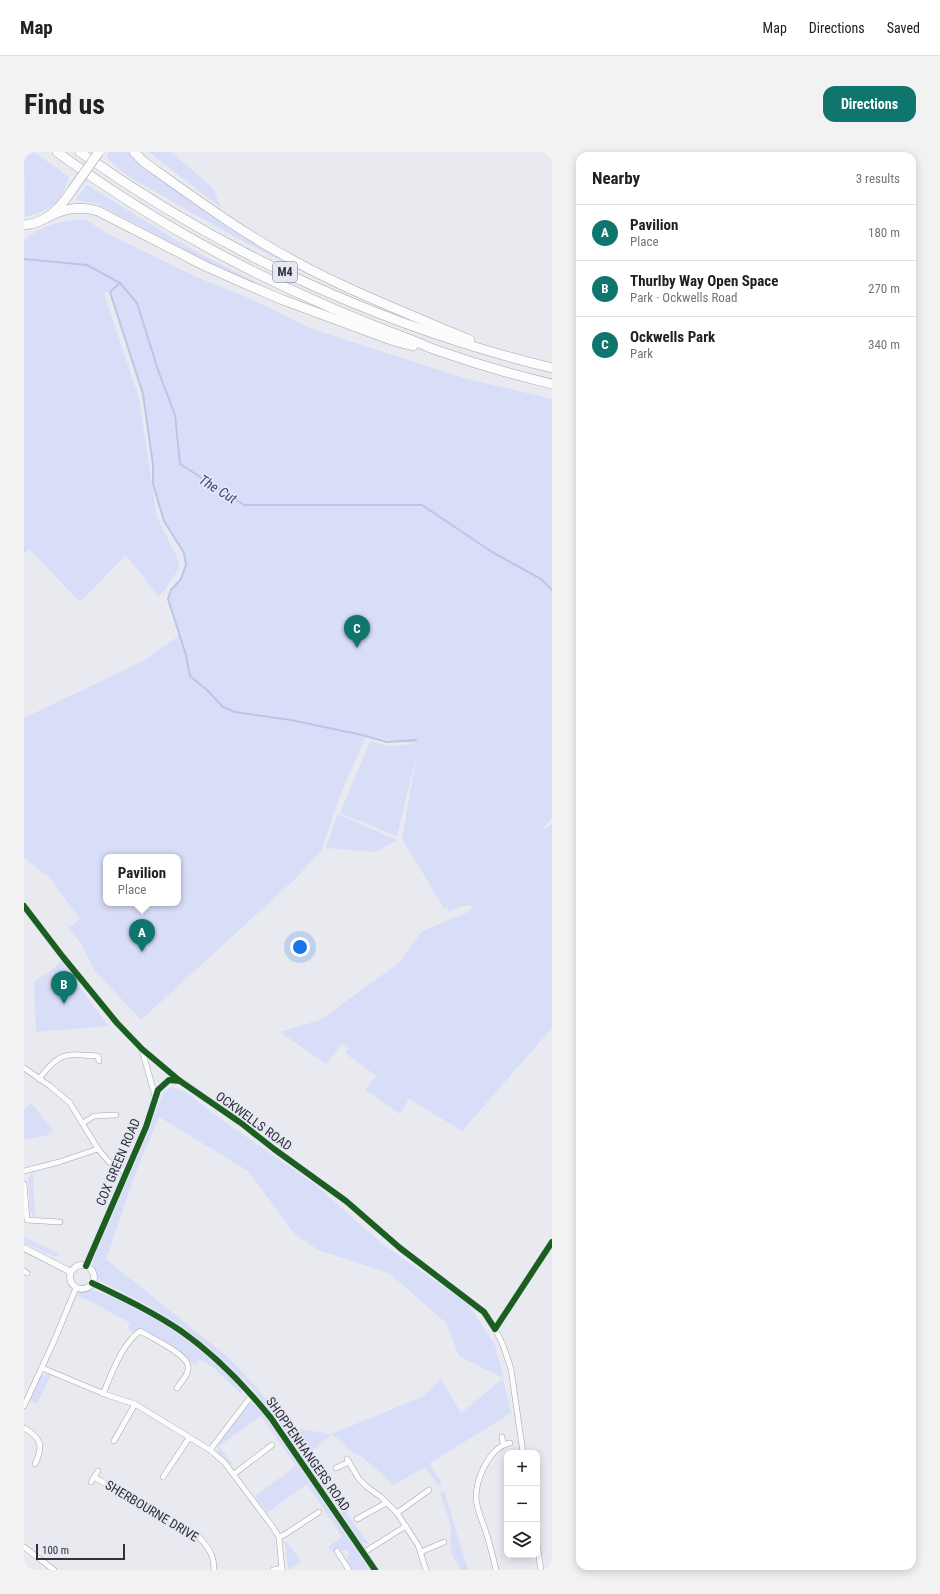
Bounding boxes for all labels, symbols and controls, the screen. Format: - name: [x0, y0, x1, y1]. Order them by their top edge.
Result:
- text: Map: [20, 16, 53, 39]
- text: Map: [763, 20, 787, 36]
- text: Directions: [809, 20, 865, 36]
- text: Saved: [887, 20, 920, 36]
- button: Directions: [823, 86, 916, 122]
- text: Find us: [24, 88, 105, 121]
- text: Nearby: [592, 168, 640, 188]
- text: 3 results: [856, 171, 900, 186]
- text: Pavilion: [630, 216, 678, 234]
- text: A: [601, 225, 609, 240]
- text: 180 m: [868, 225, 900, 240]
- text: Place: [630, 234, 659, 249]
- road number: M4: [273, 262, 297, 282]
- text: Thurlby Way Open Space: [630, 272, 778, 290]
- text: B: [601, 281, 609, 296]
- text: 270 m: [868, 281, 900, 296]
- text: Park · Ockwells Road: [630, 290, 738, 305]
- text: Ockwells Park: [630, 328, 715, 346]
- text: C: [601, 337, 609, 352]
- text: 340 m: [868, 337, 900, 352]
- text: Park: [630, 346, 653, 361]
- water label: The Cut: [196, 471, 241, 507]
- pin: C: [344, 615, 370, 648]
- popup: [103, 854, 181, 906]
- text: Pavilion: [118, 864, 166, 882]
- text: Place: [118, 882, 146, 897]
- pin: A: [129, 919, 155, 952]
- your location: [290, 937, 310, 957]
- pin: B: [51, 971, 77, 1004]
- street label: OCKWELLS ROAD: [213, 1088, 295, 1154]
- street label: COX GREEN ROAD: [93, 1116, 143, 1208]
- street label: SHOPPENHANGERS ROAD: [263, 1394, 353, 1514]
- map controls: [504, 1450, 540, 1558]
- button: +: [504, 1450, 540, 1486]
- street label: SHERBOURNE DRIVE: [103, 1477, 201, 1545]
- button: −: [504, 1486, 540, 1522]
- button: layers: [504, 1522, 540, 1558]
- scale bar: [36, 1542, 125, 1561]
- text: 100 m: [42, 1544, 69, 1557]

